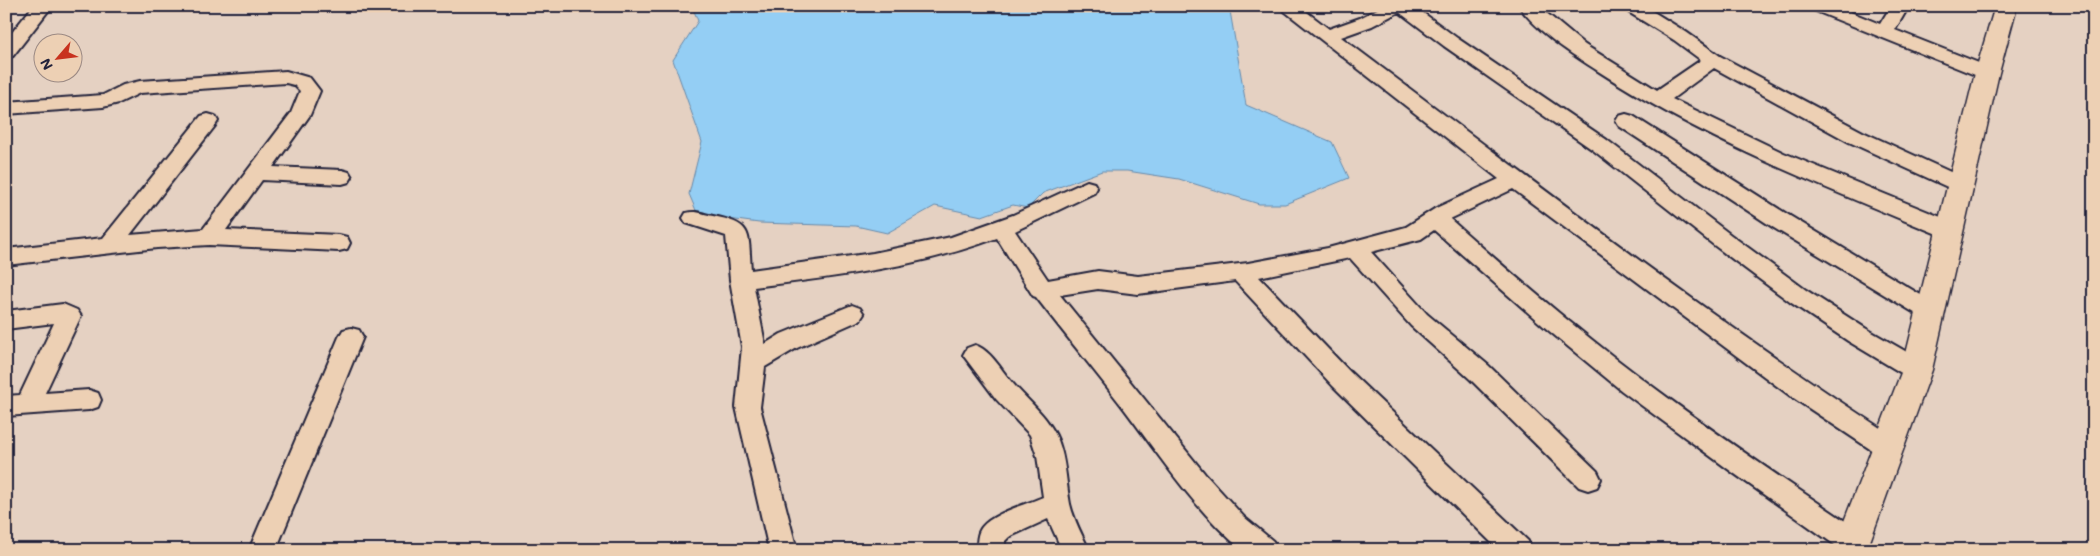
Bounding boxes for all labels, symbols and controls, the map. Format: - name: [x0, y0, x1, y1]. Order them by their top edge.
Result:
- north arrow: [32, 32, 82, 82]
- text: N: [35, 55, 57, 73]

